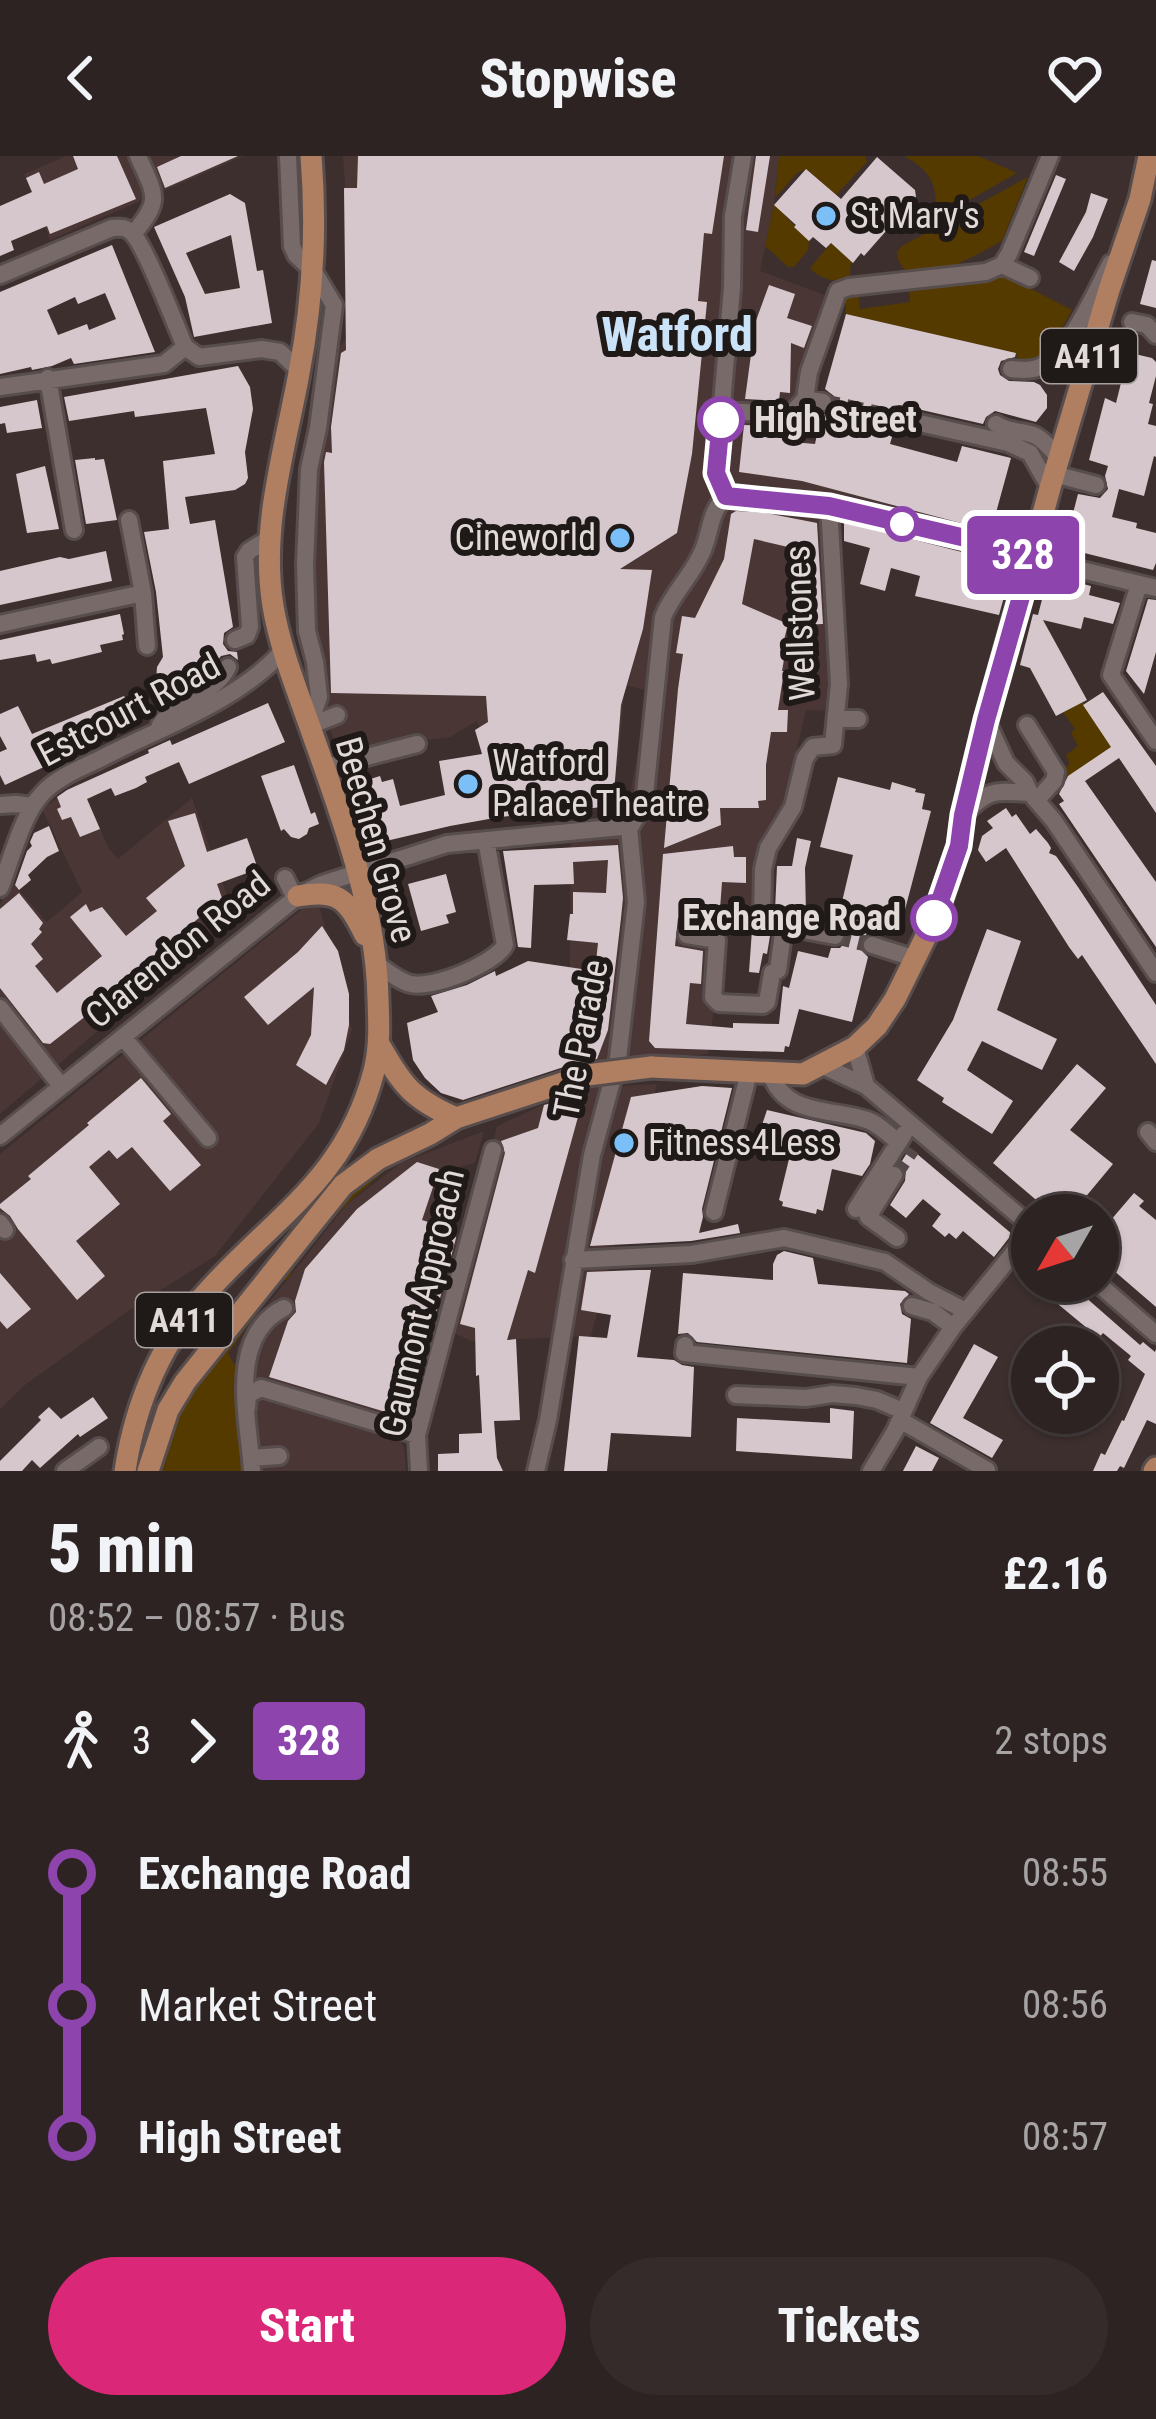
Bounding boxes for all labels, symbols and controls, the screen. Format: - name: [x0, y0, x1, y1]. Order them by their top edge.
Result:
- icon: back: [48, 45, 114, 111]
- icon: heart: [1042, 45, 1108, 111]
- text: Stopwise: [479, 47, 677, 110]
- place label: St Mary's: [850, 195, 980, 237]
- marker: St Mary's: [813, 203, 839, 229]
- district label: Watford: [601, 306, 753, 363]
- road number: A411: [1041, 329, 1137, 383]
- marker: High Street: [699, 398, 743, 442]
- place label: High Street: [754, 399, 917, 441]
- unlabelled marker: [886, 508, 918, 540]
- line badge: 328: [954, 516, 1092, 594]
- place label: Cineworld: [454, 517, 596, 559]
- marker: Cineworld: [607, 525, 633, 551]
- text: 328: [991, 530, 1055, 579]
- street label: Wellstones: [776, 544, 824, 702]
- street label: Estcourt Road: [31, 644, 227, 776]
- street label: Beechen Grove: [327, 732, 425, 948]
- place label: Watford Palace Theatre: [492, 742, 704, 825]
- marker: Watford Palace Theatre: [455, 771, 481, 797]
- street label: Clarendon Road: [77, 863, 279, 1037]
- marker: Exchange Road: [912, 896, 956, 940]
- place label: Exchange Road: [682, 897, 901, 939]
- street label: The Parade: [545, 956, 617, 1122]
- place label: Fitness4Less: [648, 1122, 836, 1164]
- marker: Fitness4Less: [611, 1130, 637, 1156]
- street label: Gaumont Approach: [371, 1165, 473, 1441]
- north arrow: [1011, 1194, 1119, 1302]
- map controls: [1011, 1194, 1119, 1434]
- road number: A411: [136, 1293, 232, 1347]
- button: locate: [1011, 1326, 1119, 1434]
- text: 5 min: [48, 1511, 195, 1588]
- text: £2.16: [1003, 1547, 1108, 1600]
- text: 08:52 – 08:57 · Bus: [48, 1595, 346, 1641]
- icon: walk: [48, 1708, 114, 1774]
- icon: forward: [169, 1708, 235, 1774]
- text: 328: [277, 1716, 341, 1765]
- text: 3: [132, 1718, 151, 1764]
- text: 2 stops: [994, 1718, 1108, 1764]
- text: Exchange Road: [138, 1847, 412, 1900]
- text: 08:55: [1022, 1850, 1108, 1896]
- text: Market Street: [138, 1979, 377, 2032]
- text: 08:56: [1022, 1982, 1108, 2028]
- text: High Street: [138, 2111, 342, 2164]
- text: 08:57: [1022, 2114, 1108, 2160]
- button: Start: [48, 2257, 566, 2395]
- button: Tickets: [590, 2257, 1108, 2395]

